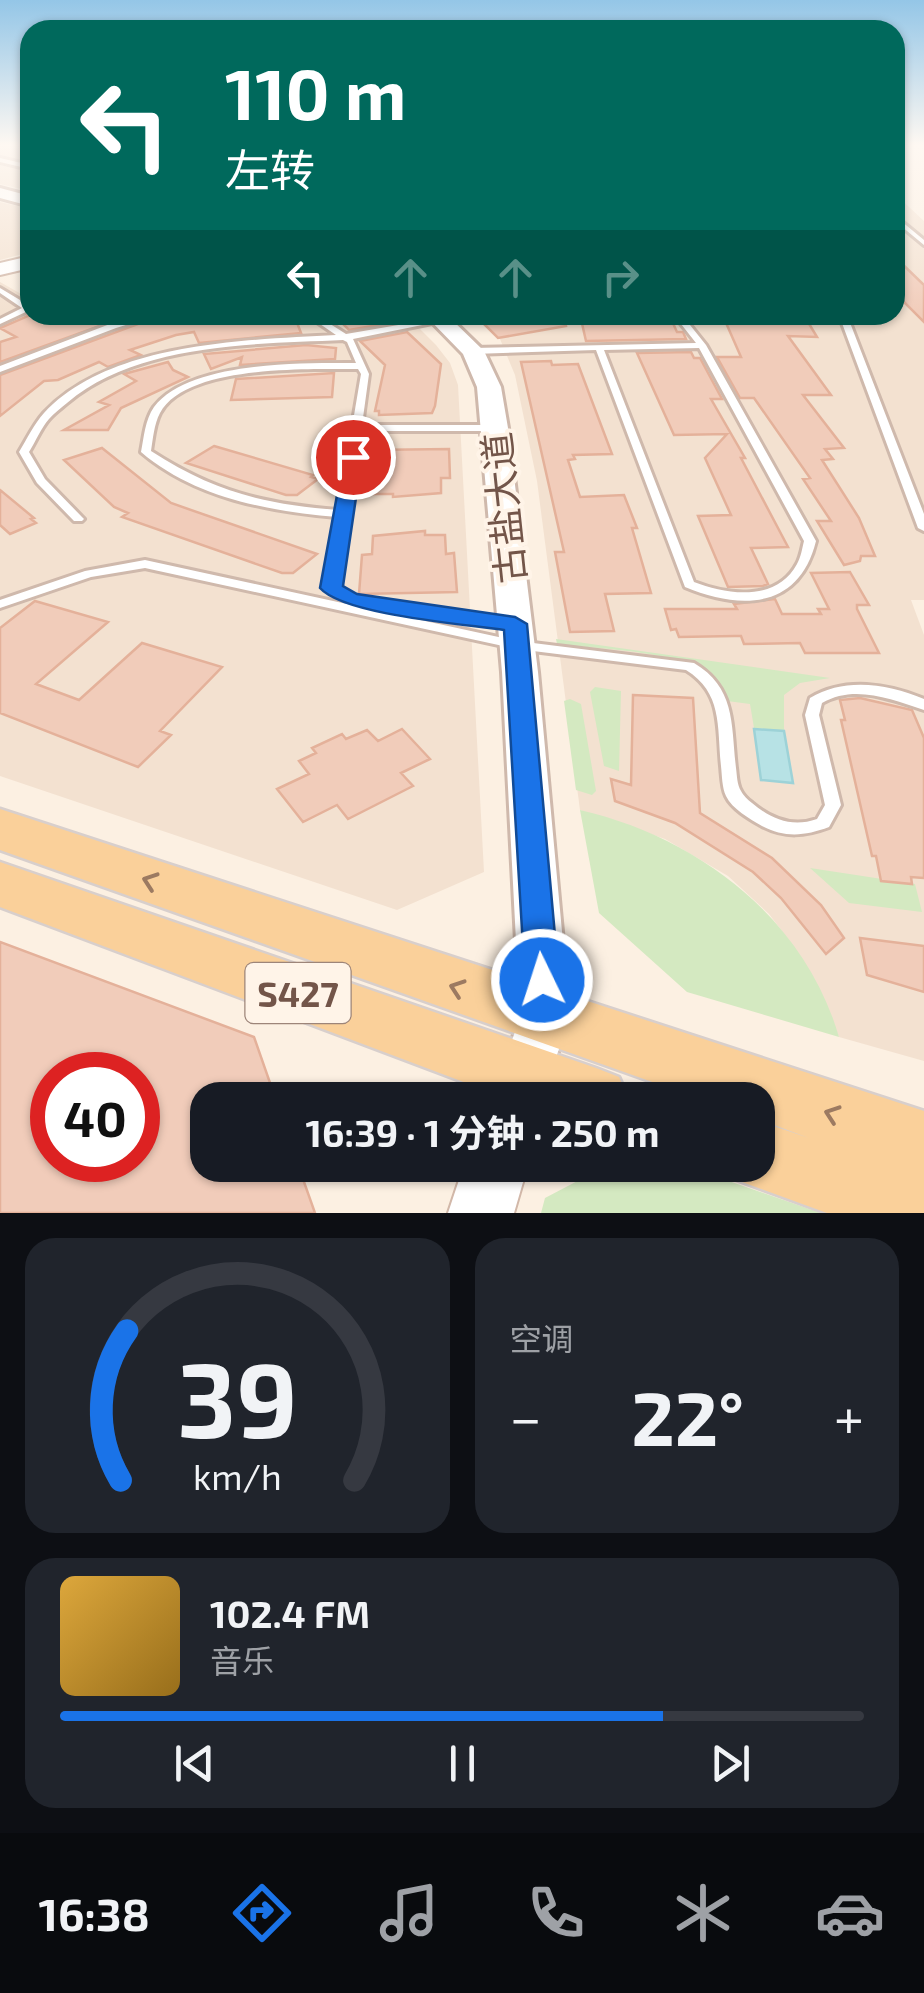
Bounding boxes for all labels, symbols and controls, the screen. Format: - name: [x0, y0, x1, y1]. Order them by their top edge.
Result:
- text: 110 m: [225, 50, 406, 134]
- icon: left: [60, 60, 190, 190]
- text: 左转: [225, 142, 315, 196]
- icon: left: [278, 250, 333, 305]
- icon: ahead: [383, 250, 438, 305]
- icon: ahead: [488, 250, 543, 305]
- icon: right: [593, 250, 648, 305]
- pin: [311, 415, 396, 500]
- icon: arrive: [326, 430, 381, 485]
- street label: 古盐大道: [472, 430, 534, 586]
- one-way arrow: [143, 873, 160, 893]
- position arrow: [490, 928, 594, 1032]
- road number: S427: [246, 963, 350, 1023]
- one-way arrow: [450, 979, 467, 1000]
- speed limit sign: 40: [30, 1052, 160, 1182]
- one-way arrow: [824, 1106, 841, 1126]
- text: 16:39 · 1 分钟 · 250 m: [306, 1109, 659, 1155]
- text: 空调: [510, 1319, 574, 1357]
- text: 39: [177, 1334, 297, 1459]
- text: 22°: [631, 1371, 744, 1461]
- text: −: [510, 1383, 542, 1449]
- text: +: [834, 1383, 864, 1449]
- text: km/h: [193, 1454, 282, 1497]
- text: 102.4 FM: [210, 1590, 370, 1636]
- text: 音乐: [210, 1641, 274, 1679]
- icon: previous: [167, 1736, 222, 1791]
- icon: pause: [435, 1736, 490, 1791]
- icon: next: [703, 1736, 758, 1791]
- icon: directions: [227, 1878, 297, 1948]
- icon: music: [374, 1878, 444, 1948]
- icon: phone: [521, 1878, 591, 1948]
- icon: climate: [668, 1878, 738, 1948]
- icon: car: [815, 1878, 885, 1948]
- text: 16:38: [39, 1886, 150, 1940]

